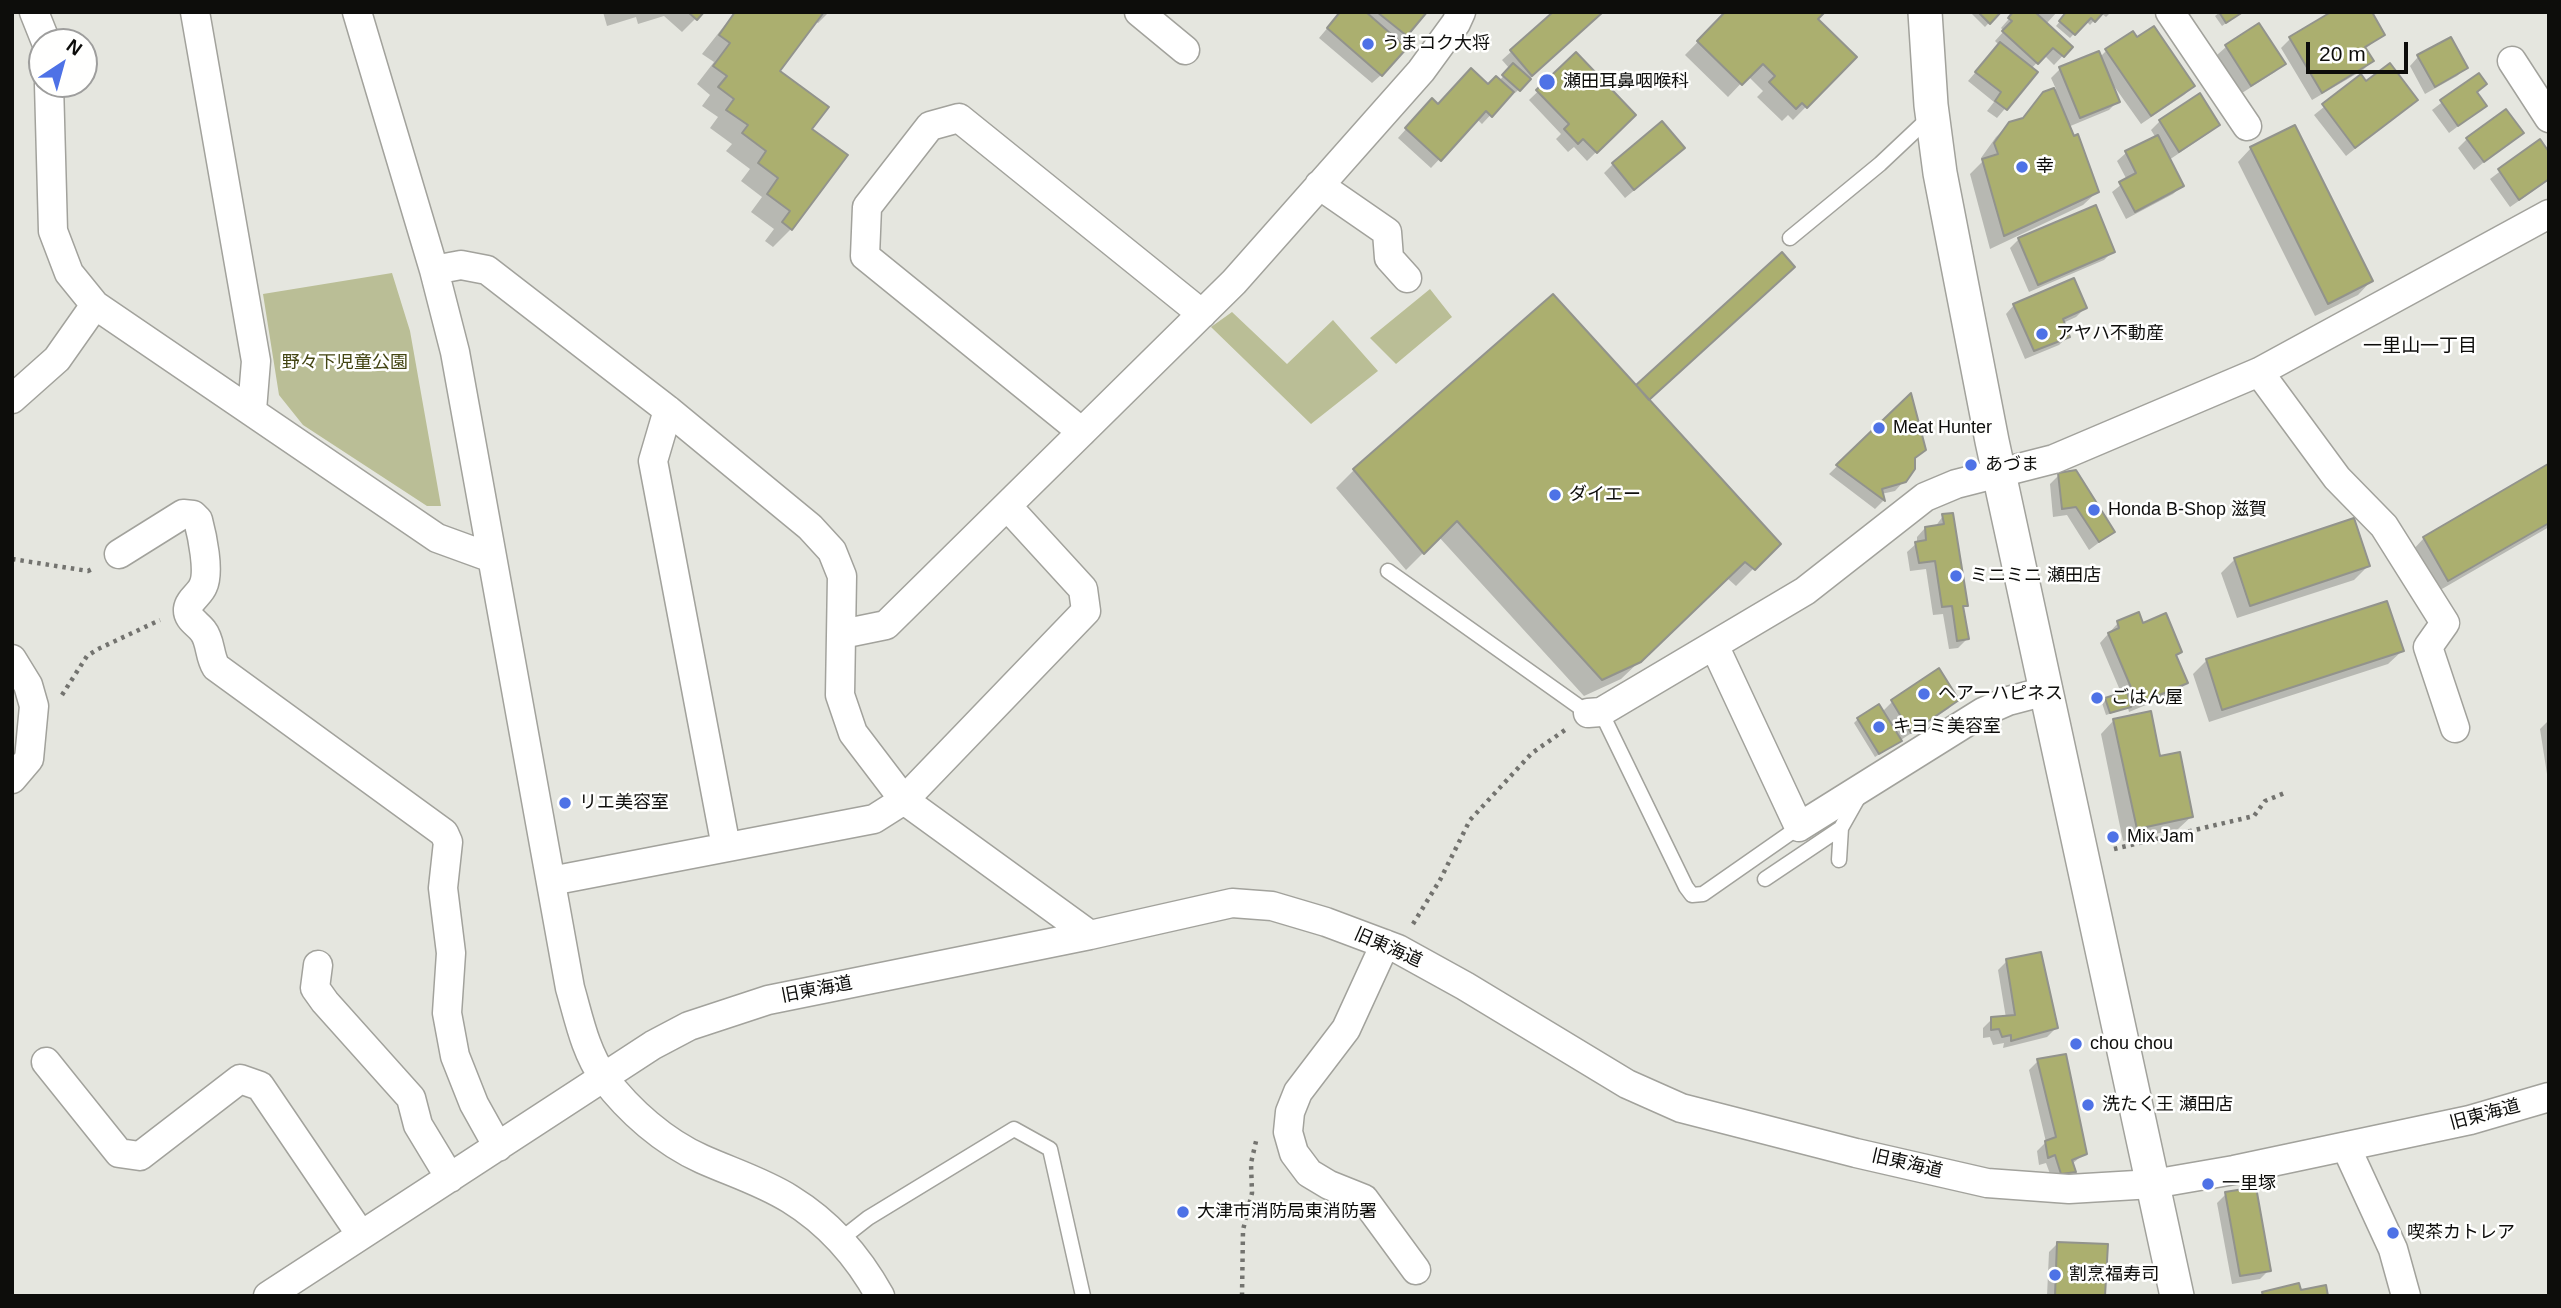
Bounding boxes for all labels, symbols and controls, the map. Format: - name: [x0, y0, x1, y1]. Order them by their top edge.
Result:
- north arrow: [28, 28, 98, 98]
- scale bar: [2309, 28, 2410, 72]
- place label: うまコク大将: [1382, 33, 1490, 55]
- text: N: [63, 35, 86, 60]
- marker: うまコク大将: [1360, 36, 1376, 52]
- text: 20 m: [2319, 42, 2366, 65]
- place label: 瀬田耳鼻咽喉科: [1563, 71, 1689, 93]
- marker: 瀬田耳鼻咽喉科: [1537, 72, 1557, 92]
- place label: 幸: [2036, 156, 2054, 178]
- marker: 幸: [2014, 159, 2030, 175]
- place label: アヤハ不動産: [2056, 323, 2164, 345]
- marker: アヤハ不動産: [2034, 326, 2050, 342]
- district label: 一里山一丁目: [2363, 336, 2477, 358]
- park label: 野々下児童公園: [282, 352, 408, 374]
- place label: Meat Hunter: [1893, 417, 1992, 439]
- marker: Meat Hunter: [1871, 420, 1887, 436]
- place label: あづま: [1985, 454, 2039, 476]
- marker: あづま: [1963, 457, 1979, 473]
- place label: ダイエー: [1569, 484, 1641, 506]
- marker: ダイエー: [1547, 487, 1563, 503]
- place label: Honda B-Shop 滋賀: [2108, 499, 2267, 521]
- marker: Honda B-Shop 滋賀: [2086, 502, 2102, 518]
- place label: ミニミニ 瀬田店: [1970, 565, 2101, 587]
- marker: ミニミニ 瀬田店: [1948, 568, 1964, 584]
- place label: ヘアーハピネス: [1938, 683, 2063, 705]
- marker: ヘアーハピネス: [1916, 686, 1932, 702]
- place label: ごはん屋: [2111, 687, 2183, 709]
- marker: ごはん屋: [2089, 690, 2105, 706]
- place label: キヨミ美容室: [1893, 716, 2001, 738]
- marker: キヨミ美容室: [1871, 719, 1887, 735]
- place label: リエ美容室: [579, 792, 669, 814]
- marker: リエ美容室: [557, 795, 573, 811]
- place label: Mix Jam: [2127, 826, 2194, 848]
- marker: Mix Jam: [2105, 829, 2121, 845]
- street label: 旧東海道: [1351, 923, 1425, 973]
- street label: 旧東海道: [780, 973, 854, 1007]
- place label: chou chou: [2090, 1033, 2173, 1055]
- marker: chou chou: [2068, 1036, 2084, 1052]
- place label: 洗たく王 瀬田店: [2102, 1094, 2233, 1116]
- street label: 旧東海道: [2447, 1095, 2523, 1135]
- marker: 洗たく王 瀬田店: [2080, 1097, 2096, 1113]
- street label: 旧東海道: [1869, 1145, 1945, 1183]
- place label: 一里塚: [2222, 1173, 2276, 1195]
- marker: 一里塚: [2200, 1176, 2216, 1192]
- place label: 大津市消防局東消防署: [1197, 1201, 1377, 1223]
- marker: 大津市消防局東消防署: [1175, 1204, 1191, 1220]
- place label: 喫茶カトレア: [2407, 1222, 2515, 1244]
- marker: 喫茶カトレア: [2385, 1225, 2401, 1241]
- place label: 割烹福寿司: [2069, 1264, 2159, 1286]
- marker: 割烹福寿司: [2047, 1267, 2063, 1283]

